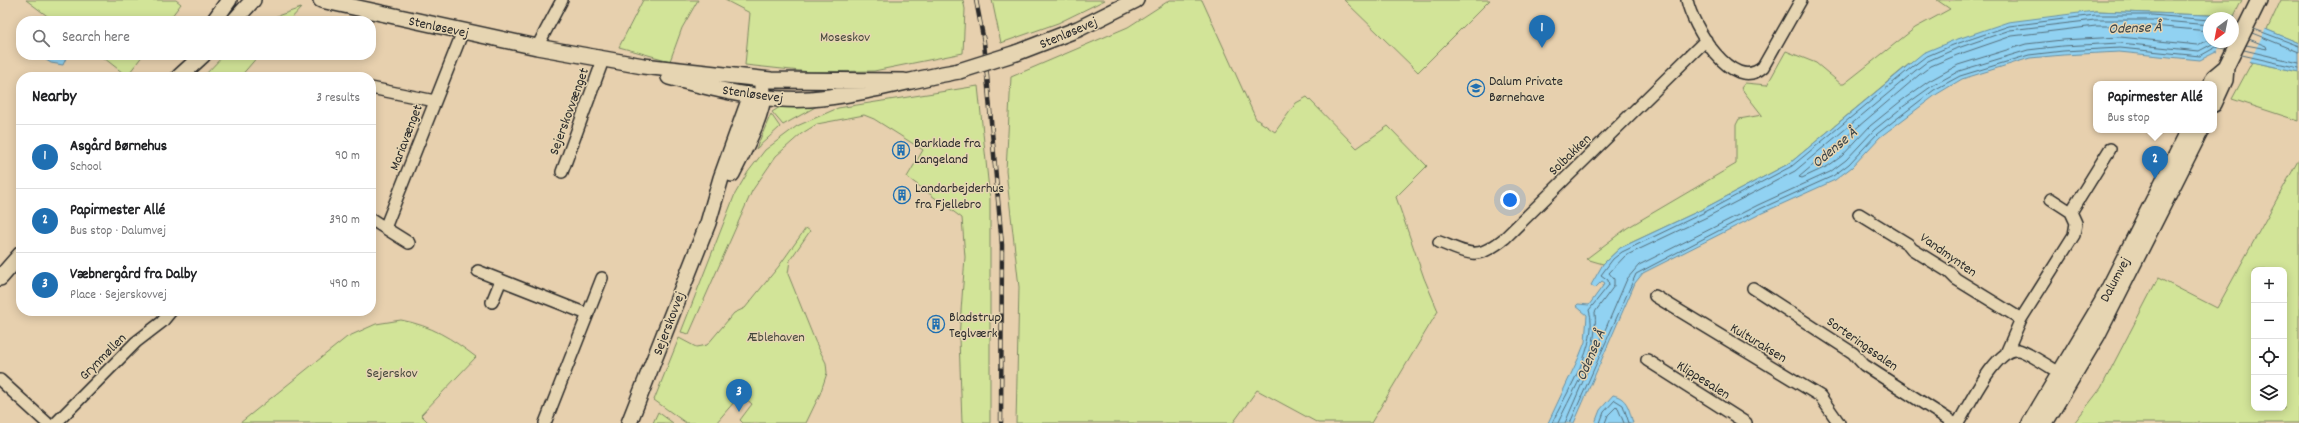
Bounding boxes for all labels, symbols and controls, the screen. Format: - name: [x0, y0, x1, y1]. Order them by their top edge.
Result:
- street label: Stenløsevej: [407, 12, 471, 44]
- north arrow: [2203, 12, 2239, 48]
- street label: Stenløsevej: [1037, 13, 1101, 55]
- pin: 1: [1529, 15, 1555, 48]
- search box: [16, 16, 376, 60]
- water label: Odense Å: [2108, 17, 2163, 41]
- icon: search: [30, 27, 52, 49]
- text: Search here: [62, 27, 130, 49]
- park label: Moseskov: [820, 28, 870, 48]
- street label: Sejerskovvænget: [545, 65, 595, 158]
- place label: Dalum Private Børnehave: [1489, 72, 1563, 108]
- school or university icon: Dalum Private Børnehave: [1466, 78, 1486, 98]
- street label: Stenløsevej: [721, 81, 784, 109]
- popup: [2093, 81, 2217, 133]
- text: Nearby: [32, 86, 76, 110]
- text: Papirmester Allé: [2107, 87, 2203, 109]
- text: 3 results: [316, 89, 360, 108]
- street label: Mariavænget: [385, 102, 429, 174]
- text: Bus stop: [2107, 109, 2150, 128]
- water label: Odense Å: [1808, 122, 1864, 174]
- street label: Solbakken: [1545, 130, 1596, 181]
- place label: Barklade fra Langeland: [914, 134, 981, 170]
- text: Asgård Børnehus: [70, 136, 167, 158]
- building icon: Barklade fra Langeland: [891, 140, 911, 160]
- pin: 2: [2142, 146, 2168, 179]
- text: 1: [44, 147, 46, 166]
- text: 90 m: [335, 147, 360, 166]
- text: School: [70, 158, 102, 177]
- place label: Landarbejderhus fra Fjellebro: [915, 179, 1004, 215]
- building icon: Landarbejderhus fra Fjellebro: [892, 185, 912, 205]
- your location: [1500, 190, 1520, 210]
- text: Papirmester Allé: [70, 200, 165, 222]
- text: 2: [42, 211, 48, 230]
- text: 390 m: [329, 211, 360, 230]
- text: Bus stop · Dalumvej: [70, 222, 166, 241]
- street label: Vandmynten: [1915, 229, 1981, 283]
- street label: Dalumvej: [2096, 254, 2136, 306]
- text: Væbnergård fra Dalby: [70, 264, 196, 286]
- map controls: [2251, 267, 2287, 411]
- button: +: [2251, 267, 2287, 303]
- text: 3: [42, 275, 48, 294]
- text: 490 m: [330, 275, 360, 294]
- text: Place · Sejerskovvej: [70, 286, 167, 305]
- street label: Sejerskovvej: [649, 289, 691, 358]
- button: −: [2251, 303, 2287, 339]
- place label: Bladstrup Teglværk: [949, 308, 1001, 344]
- street label: Sorteringssalen: [1822, 312, 1902, 377]
- building icon: Bladstrup Teglværk: [926, 314, 946, 334]
- street label: Kulturaksen: [1726, 319, 1790, 369]
- water label: Odense Å: [1571, 326, 1613, 385]
- park label: Æblehaven: [747, 328, 805, 348]
- street label: Grynmøllen: [75, 329, 132, 386]
- button: locate: [2251, 339, 2287, 375]
- street label: Klippesalen: [1672, 356, 1734, 405]
- park label: Sejerskov: [366, 364, 418, 384]
- button: layers: [2251, 375, 2287, 411]
- pin: 3: [726, 379, 752, 412]

